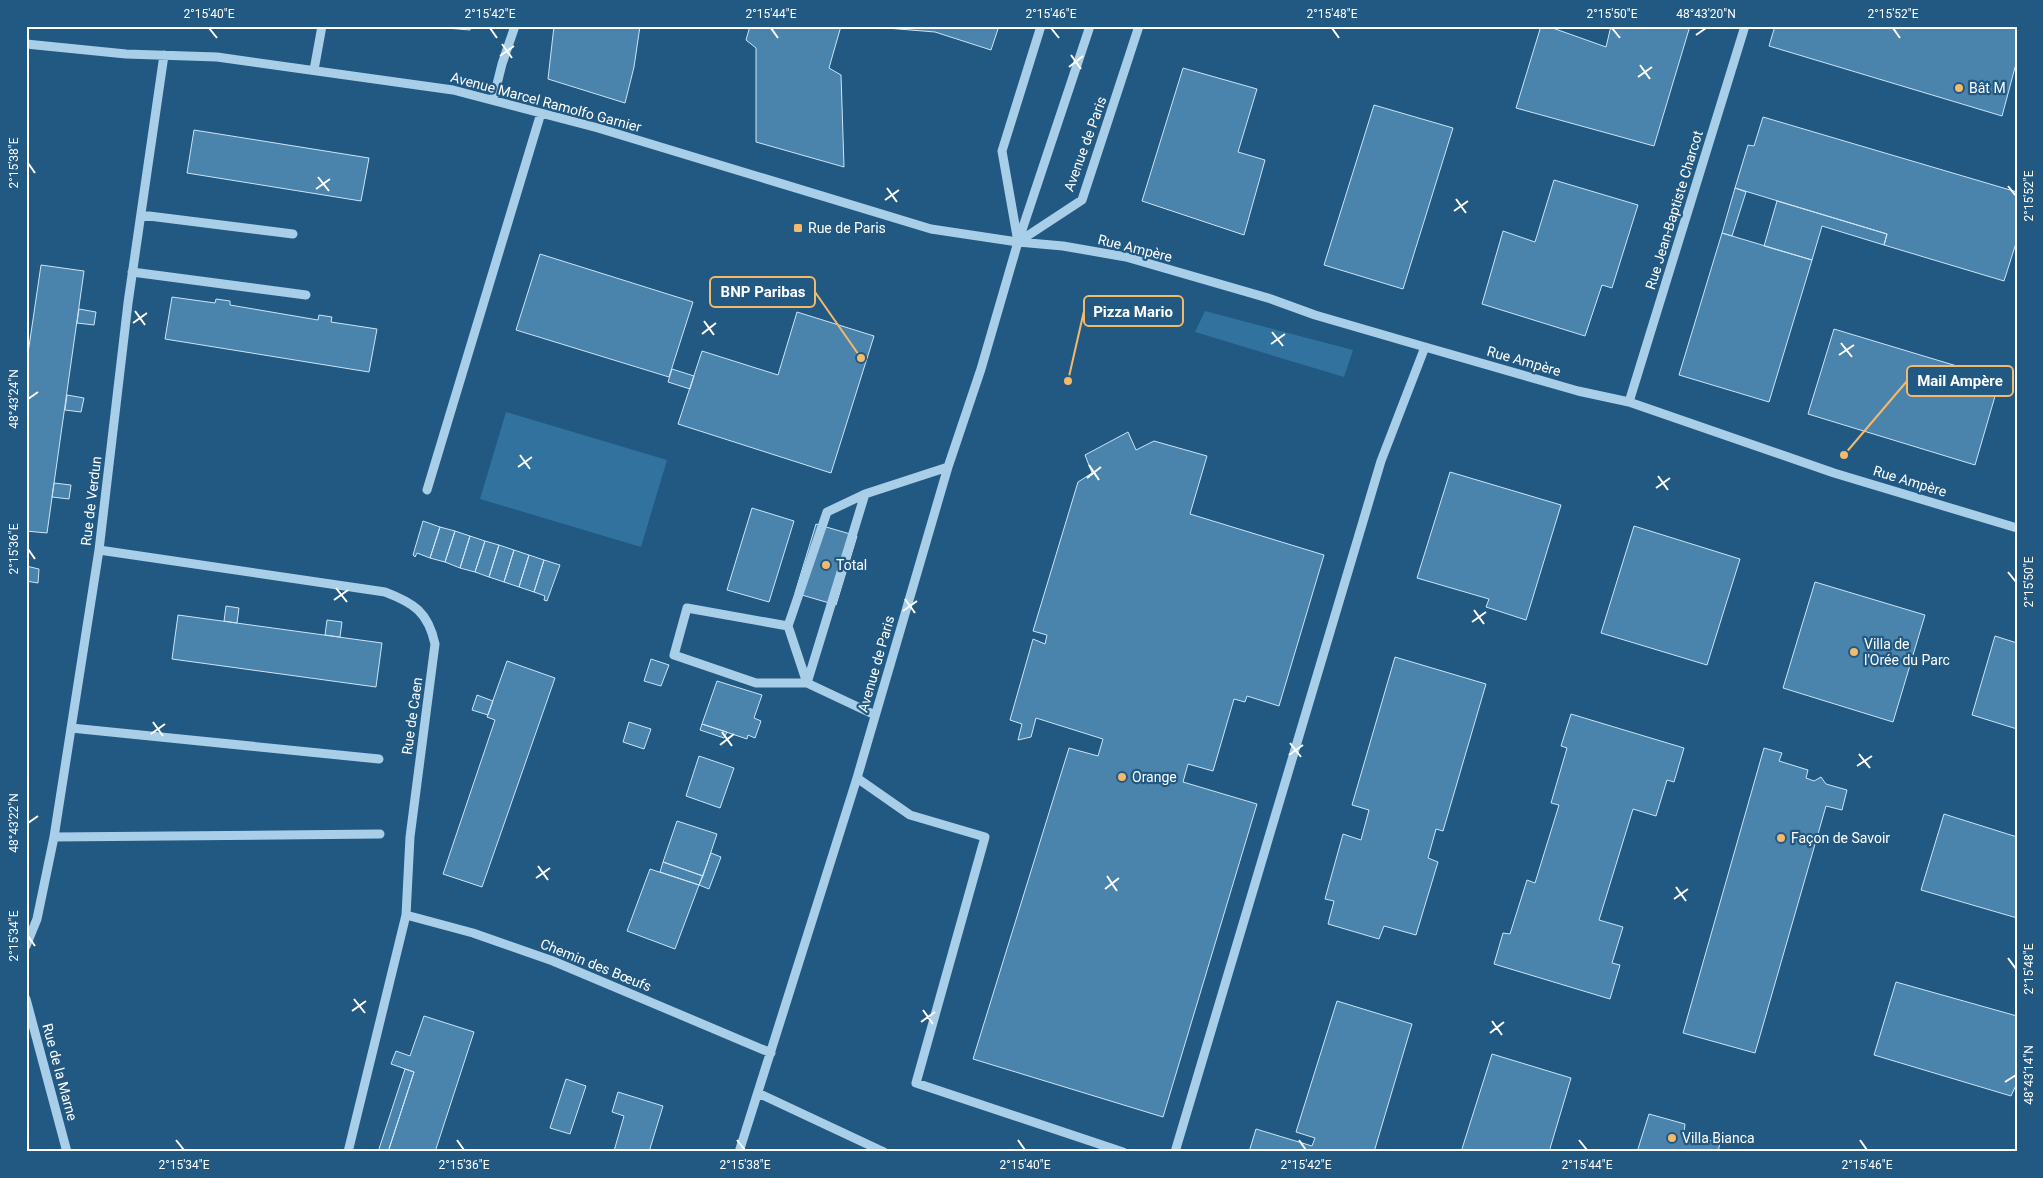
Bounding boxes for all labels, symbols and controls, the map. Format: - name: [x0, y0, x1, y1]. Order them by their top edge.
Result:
- text: 2°15'40"E: [184, 7, 235, 21]
- text: 2°15'42"E: [465, 7, 516, 21]
- text: 2°15'44"E: [746, 7, 797, 21]
- text: 2°15'46"E: [1026, 7, 1077, 21]
- text: 2°15'48"E: [1307, 7, 1358, 21]
- text: 2°15'50"E: [1587, 7, 1638, 21]
- text: 48°43'20"N: [1676, 7, 1736, 21]
- text: 2°15'52"E: [1868, 7, 1919, 21]
- street label: Avenue Marcel Ramolfo Garnier: [449, 69, 643, 135]
- place label: Bât M: [1969, 80, 2006, 96]
- marker: Bât M: [1953, 82, 1965, 94]
- street label: Avenue de Paris: [1060, 94, 1110, 194]
- street label: Rue Jean-Baptiste Charcot: [1642, 128, 1706, 291]
- text: 2°15'38"E: [7, 137, 21, 188]
- text: 2°15'52"E: [2022, 170, 2036, 221]
- place label: Rue de Paris: [808, 220, 886, 236]
- marker: Rue de Paris: [792, 222, 804, 234]
- street label: Rue Ampère: [1096, 231, 1174, 265]
- callout: BNP Paribas: [710, 277, 815, 307]
- text: BNP Paribas: [721, 283, 806, 301]
- callout: Pizza Mario: [1084, 296, 1183, 326]
- text: Pizza Mario: [1093, 303, 1173, 321]
- street label: Rue Ampère: [1485, 343, 1563, 379]
- callout: Mail Ampère: [1907, 366, 2013, 396]
- text: 48°43'24"N: [7, 369, 21, 429]
- text: Mail Ampère: [1917, 372, 2003, 390]
- street label: Rue de Verdun: [78, 455, 104, 547]
- street label: Rue Ampère: [1871, 462, 1949, 500]
- text: 2°15'36"E: [7, 523, 21, 574]
- text: 2°15'50"E: [2022, 556, 2036, 607]
- place label: Total: [836, 557, 867, 573]
- marker: Total: [820, 559, 832, 571]
- street label: Avenue de Paris: [855, 614, 897, 714]
- place label: Villa de l'Orée du Parc: [1864, 636, 1950, 668]
- marker: Villa de l'Orée du Parc: [1848, 646, 1860, 658]
- street label: Rue de Caen: [399, 676, 425, 756]
- place label: Orange: [1132, 769, 1177, 785]
- marker: Orange: [1116, 771, 1128, 783]
- text: 48°43'22"N: [7, 793, 21, 853]
- place label: Façon de Savoir: [1791, 830, 1890, 846]
- marker: Façon de Savoir: [1775, 832, 1787, 844]
- text: 2°15'34"E: [7, 910, 21, 961]
- street label: Chemin des Bœufs: [538, 935, 654, 995]
- text: 2°15'48"E: [2022, 943, 2036, 994]
- street label: Rue de la Marne: [39, 1022, 81, 1122]
- text: 48°43'14"N: [2022, 1045, 2036, 1105]
- place label: Villa Bianca: [1682, 1130, 1755, 1146]
- marker: Villa Bianca: [1666, 1132, 1678, 1144]
- text: 2°15'34"E: [159, 1158, 210, 1172]
- text: 2°15'36"E: [439, 1158, 490, 1172]
- text: 2°15'38"E: [720, 1158, 771, 1172]
- text: 2°15'40"E: [1000, 1158, 1051, 1172]
- text: 2°15'42"E: [1281, 1158, 1332, 1172]
- text: 2°15'44"E: [1562, 1158, 1613, 1172]
- text: 2°15'46"E: [1842, 1158, 1893, 1172]

